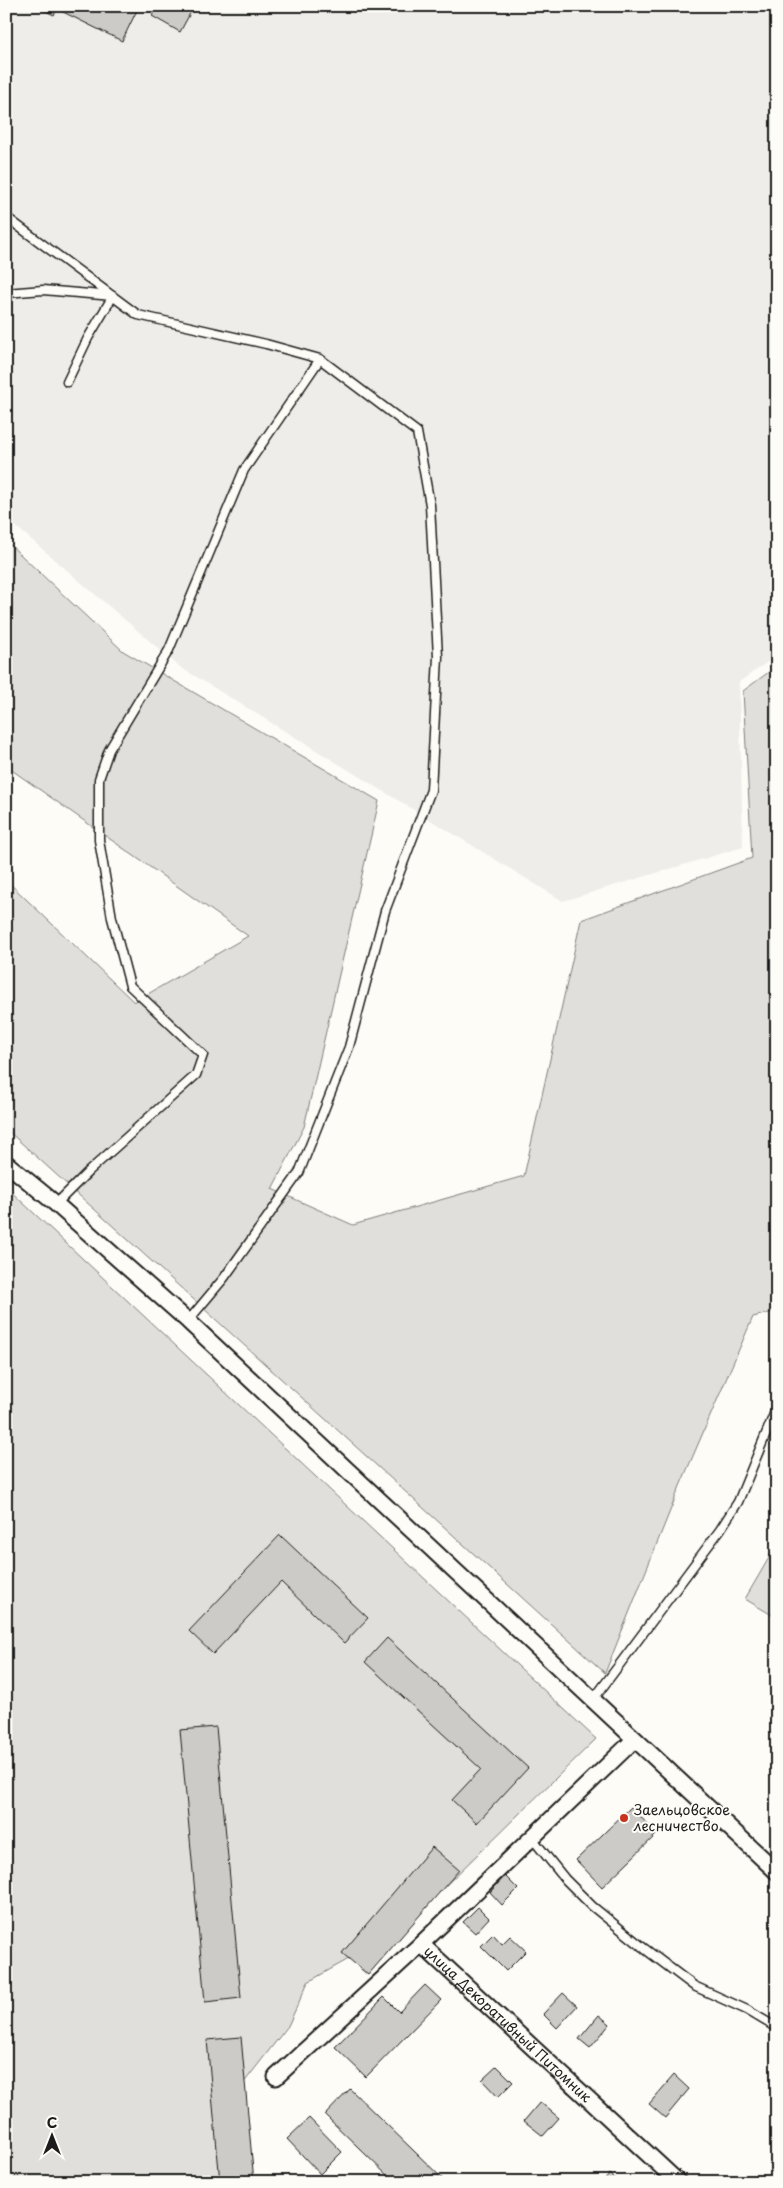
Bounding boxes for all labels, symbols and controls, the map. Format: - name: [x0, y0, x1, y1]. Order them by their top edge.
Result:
- place label: Заельцовское лесничество: [633, 1799, 730, 1836]
- marker: Заельцовское лесничество: [618, 1812, 630, 1824]
- street label: улица Декоративный Питомник: [419, 1941, 597, 2107]
- north arrow: [28, 2110, 78, 2160]
- text: С: [47, 2112, 57, 2133]

